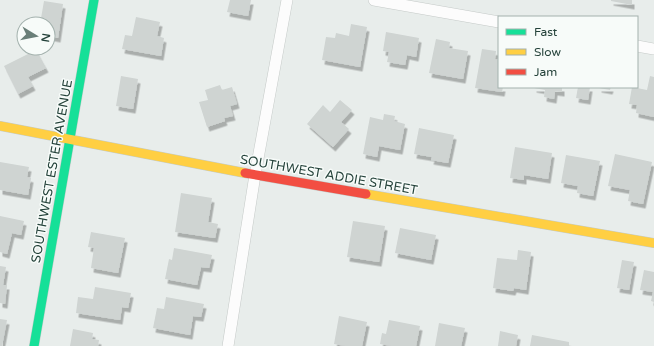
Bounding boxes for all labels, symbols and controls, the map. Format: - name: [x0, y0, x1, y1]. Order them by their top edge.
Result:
- north arrow: [16, 16, 56, 56]
- legend: [498, 16, 638, 88]
- text: Fast: [534, 25, 558, 39]
- text: N: [38, 32, 53, 43]
- text: Slow: [534, 45, 561, 59]
- text: Jam: [534, 65, 557, 79]
- street label: SOUTHWEST ESTER AVENUE: [28, 78, 76, 264]
- street label: SOUTHWEST ADDIE STREET: [239, 151, 419, 199]

